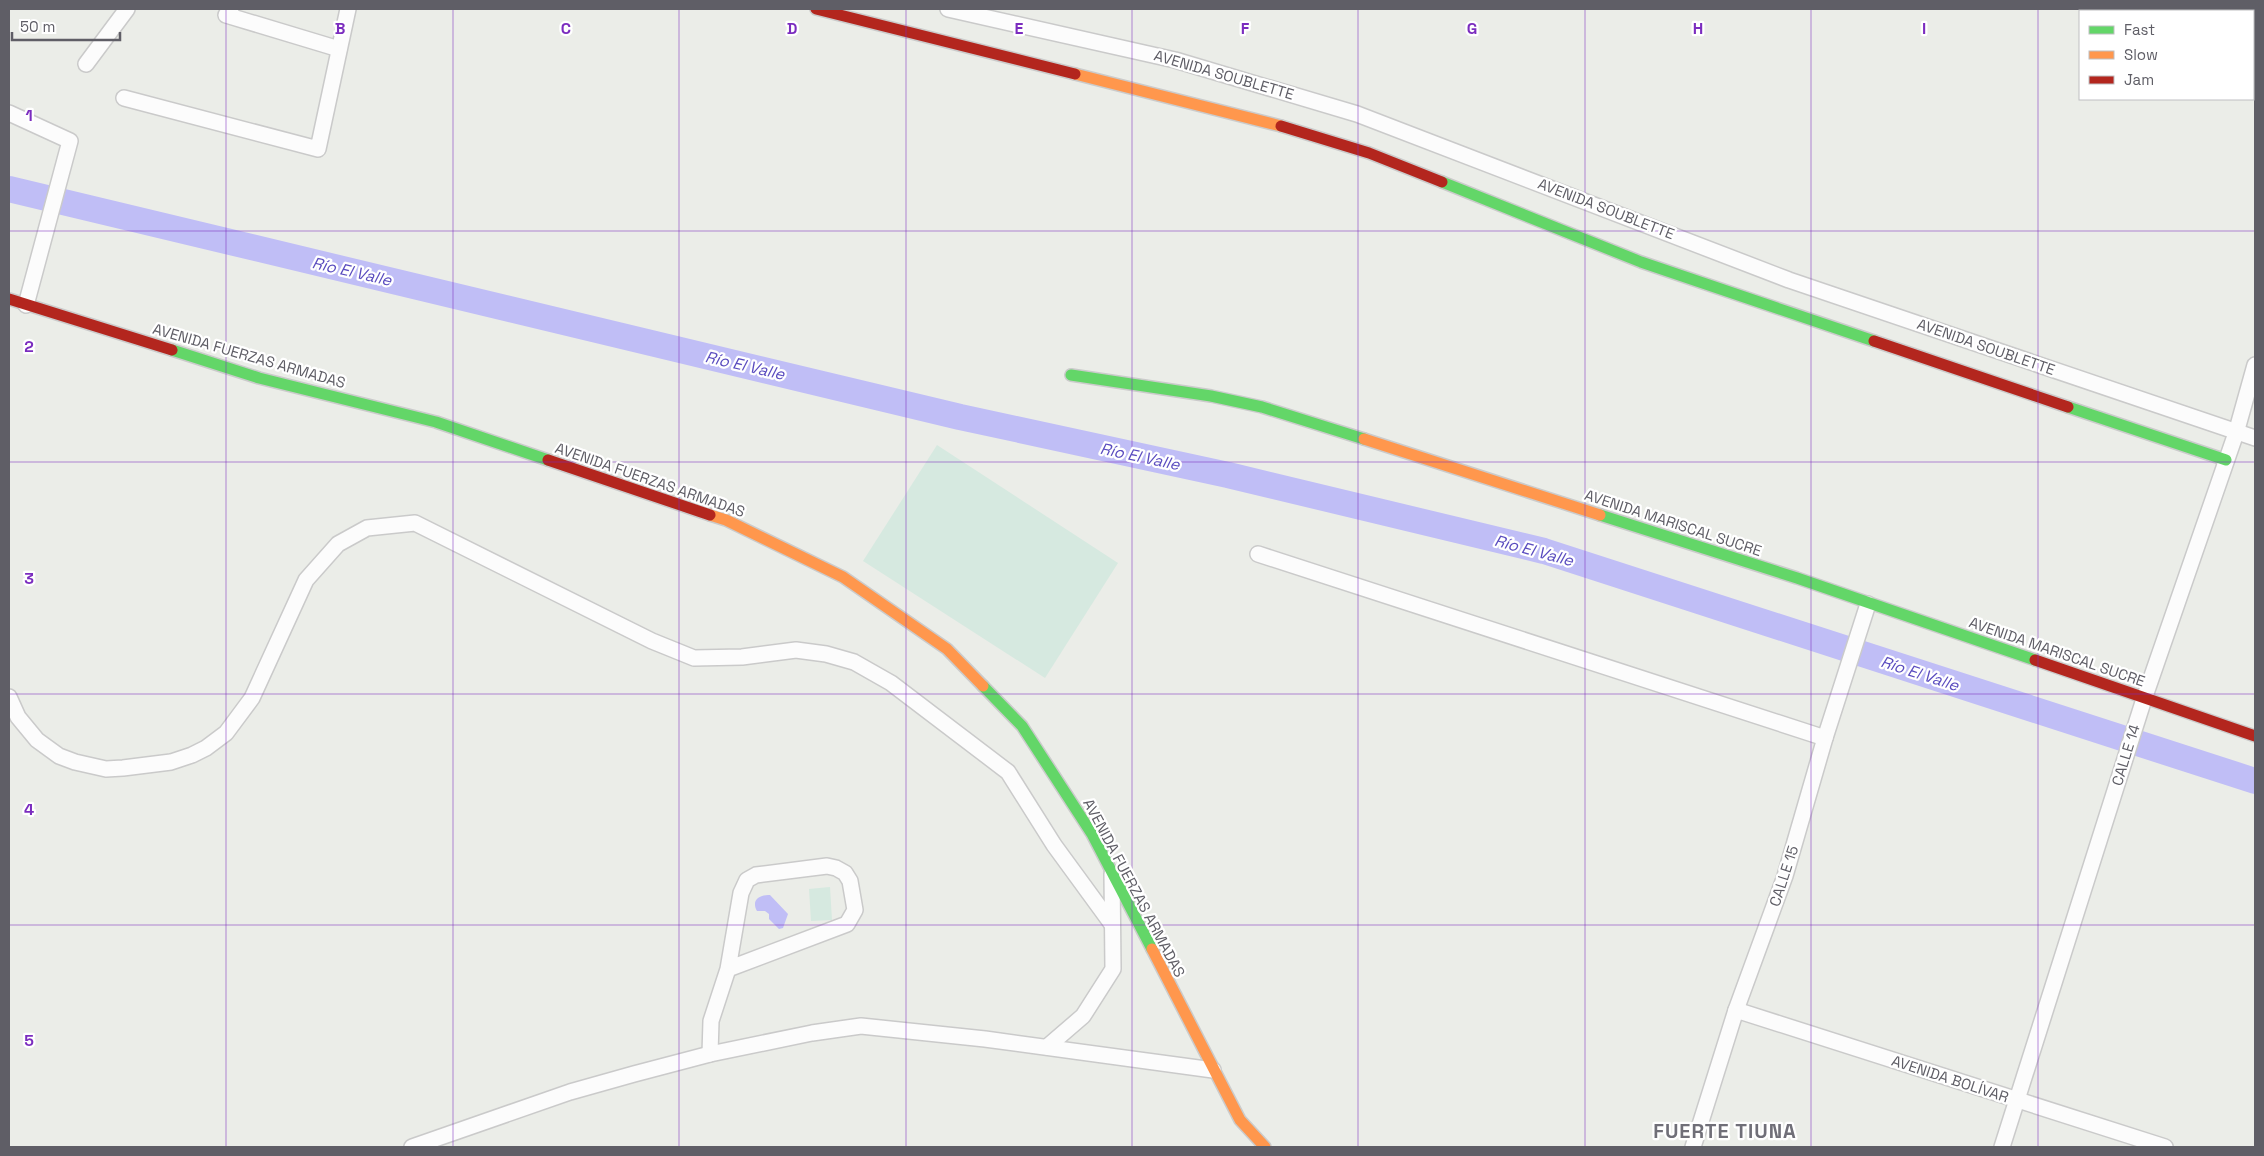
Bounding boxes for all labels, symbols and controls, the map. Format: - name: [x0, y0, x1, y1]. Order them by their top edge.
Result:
- scale bar: [12, 10, 120, 42]
- legend: [2079, 10, 2254, 100]
- text: 50 m: [20, 17, 55, 36]
- text: B: [335, 18, 345, 39]
- text: C: [561, 18, 571, 39]
- text: D: [787, 18, 797, 39]
- text: E: [1015, 18, 1024, 39]
- text: F: [1241, 18, 1250, 39]
- text: G: [1467, 18, 1477, 39]
- text: H: [1693, 18, 1703, 39]
- text: I: [1922, 18, 1926, 39]
- text: Fast: [2124, 20, 2155, 39]
- street label: AVENIDA SOUBLETTE: [1152, 45, 1296, 104]
- text: Slow: [2124, 45, 2158, 64]
- text: Jam: [2124, 70, 2154, 89]
- text: 1: [25, 105, 33, 126]
- street label: AVENIDA SOUBLETTE: [1535, 174, 1677, 243]
- water label: Río El Valle: [310, 252, 394, 291]
- street label: AVENIDA SOUBLETTE: [1915, 314, 2058, 379]
- street label: AVENIDA FUERZAS ARMADAS: [151, 319, 348, 392]
- text: 2: [24, 336, 34, 357]
- water label: Río El Valle: [703, 346, 787, 385]
- street label: AVENIDA FUERZAS ARMADAS: [553, 438, 748, 521]
- water label: Río El Valle: [1098, 438, 1182, 475]
- street label: AVENIDA MARISCAL SUCRE: [1582, 485, 1764, 560]
- water label: Río El Valle: [1492, 530, 1576, 571]
- text: 3: [24, 568, 34, 589]
- street label: AVENIDA MARISCAL SUCRE: [1967, 612, 2148, 691]
- water label: Río El Valle: [1878, 651, 1962, 696]
- street label: CALLE 14: [2107, 722, 2144, 788]
- street label: AVENIDA FUERZAS ARMADAS: [1079, 795, 1190, 980]
- text: 4: [24, 799, 34, 820]
- street label: CALLE 15: [1765, 843, 1802, 909]
- text: 5: [24, 1030, 34, 1051]
- street label: AVENIDA BOLÍVAR: [1889, 1051, 2011, 1106]
- district label: FUERTE TIUNA: [1653, 1118, 1797, 1144]

